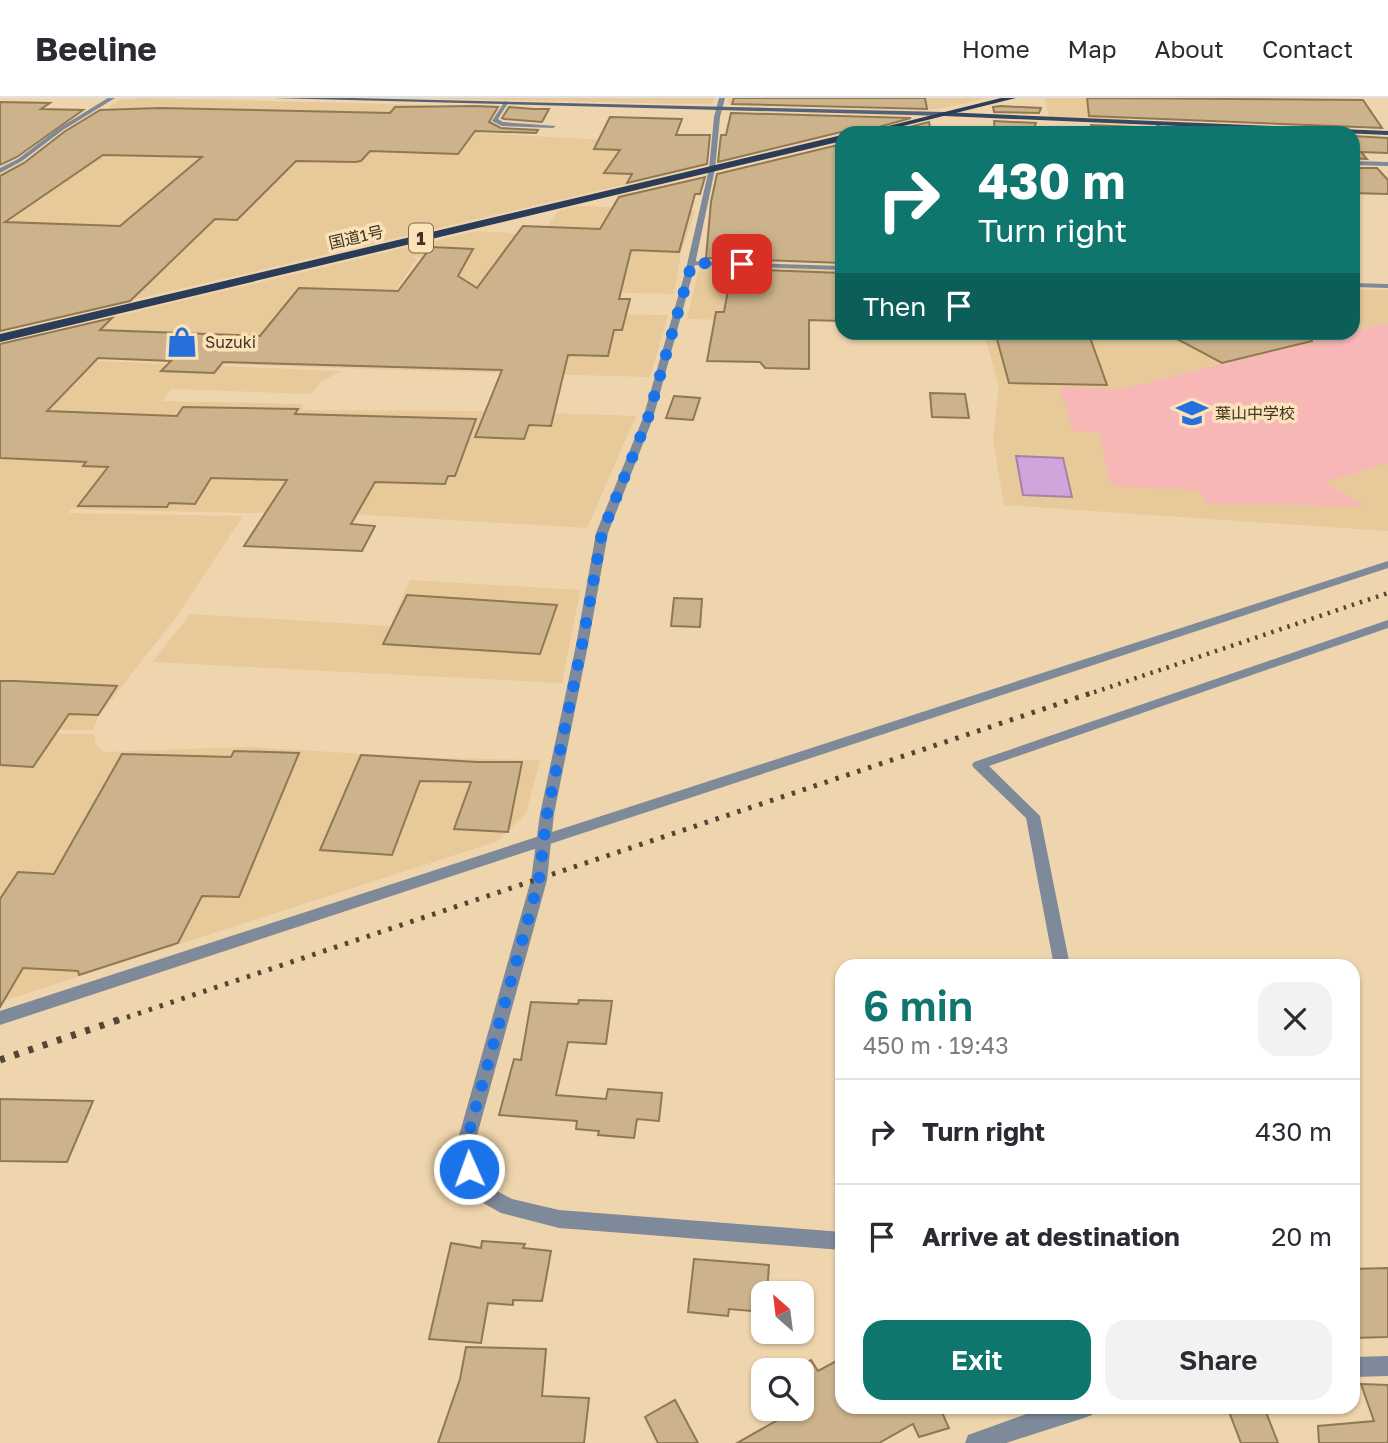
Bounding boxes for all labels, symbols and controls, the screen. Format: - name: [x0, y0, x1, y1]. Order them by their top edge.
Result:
- text: Beeline: [35, 29, 157, 68]
- text: Home: [962, 34, 1030, 63]
- text: Map: [1068, 34, 1117, 63]
- text: About: [1155, 34, 1224, 63]
- text: Contact: [1262, 34, 1353, 63]
- text: 430 m: [978, 151, 1126, 210]
- icon: right: [863, 154, 954, 245]
- text: Turn right: [978, 211, 1127, 249]
- street label: 国道1号: [327, 221, 385, 253]
- road number: 1: [409, 223, 433, 252]
- pin: [712, 234, 772, 294]
- icon: arrive: [723, 245, 761, 283]
- icon: arrive: [940, 287, 978, 325]
- text: Then: [863, 291, 926, 322]
- shop icon: Suzuki: [165, 325, 199, 359]
- place label: Suzuki: [205, 332, 256, 352]
- school or university icon: 葉山中学校: [1175, 396, 1209, 430]
- place label: 葉山中学校: [1215, 403, 1295, 423]
- text: 6 min: [863, 980, 973, 1030]
- button: close: [1258, 982, 1332, 1056]
- text: 450 m · 19:43: [863, 1031, 1009, 1059]
- icon: right: [863, 1113, 901, 1151]
- text: Turn right: [922, 1116, 1045, 1147]
- text: 430 m: [1255, 1116, 1332, 1147]
- position arrow: [432, 1132, 506, 1206]
- icon: arrive: [863, 1218, 901, 1256]
- text: Arrive at destination: [922, 1221, 1180, 1252]
- text: 20 m: [1271, 1221, 1332, 1252]
- north arrow: [751, 1281, 814, 1344]
- map controls: [751, 1281, 814, 1421]
- button: Exit: [863, 1320, 1091, 1400]
- button: Share: [1105, 1320, 1332, 1400]
- button: search: [751, 1358, 814, 1421]

